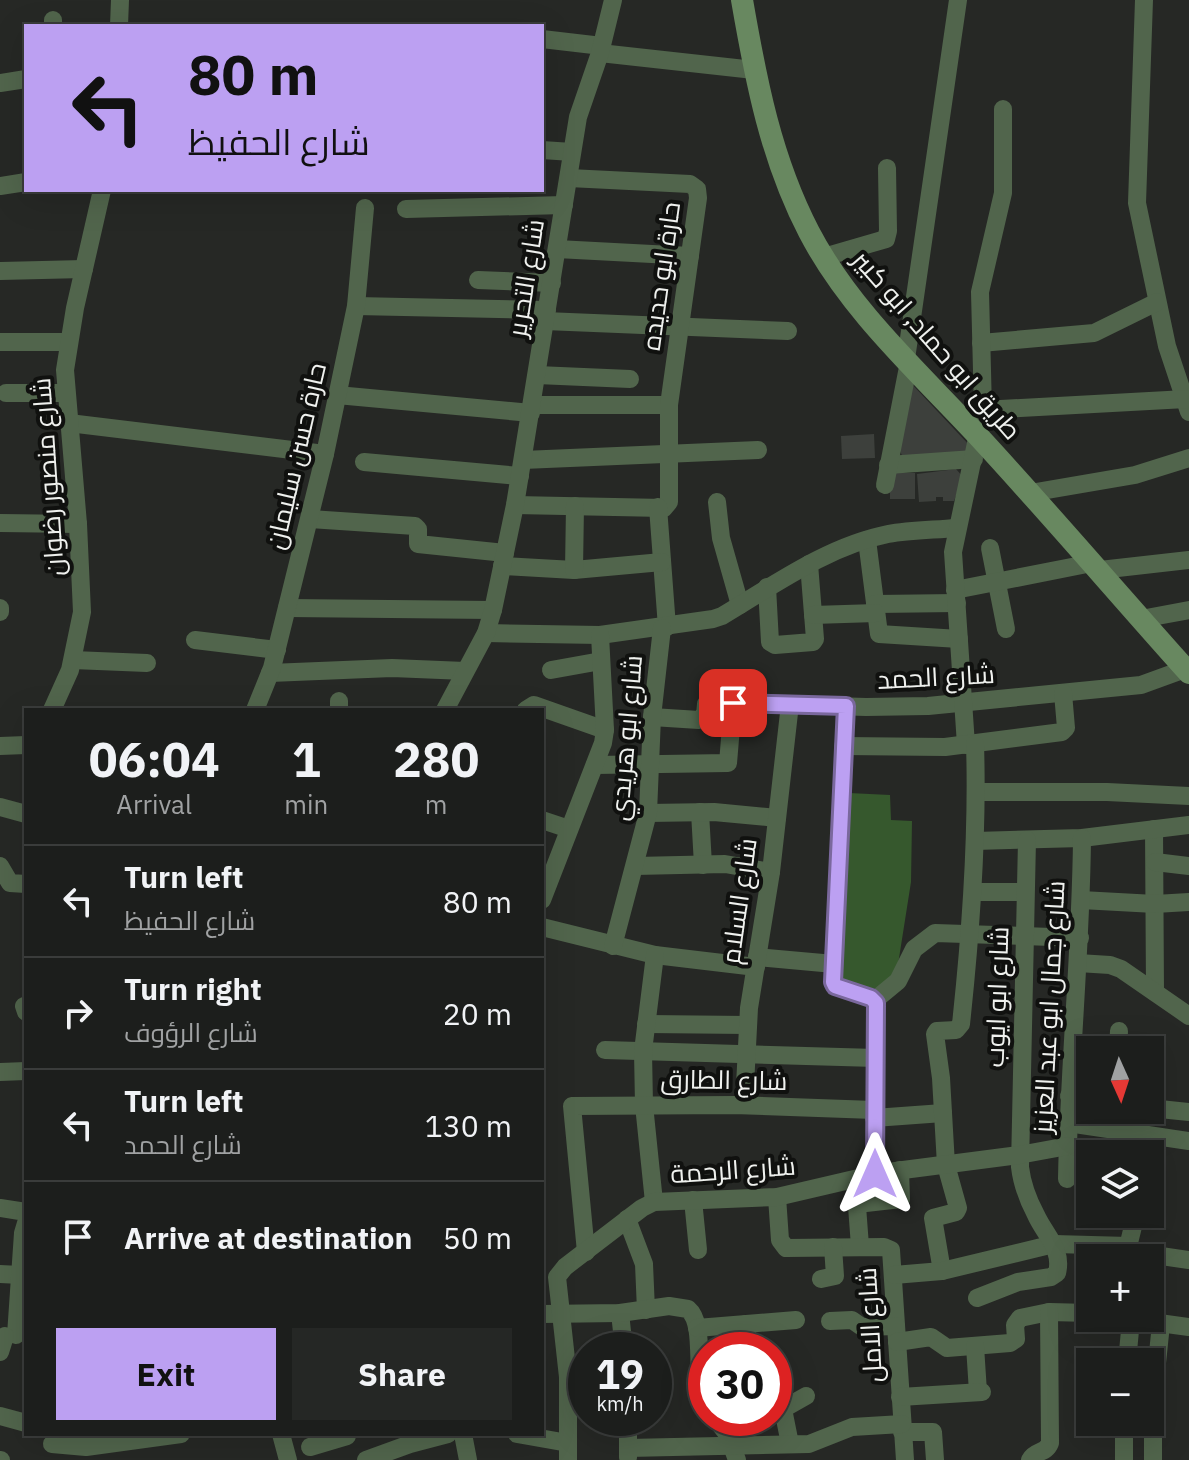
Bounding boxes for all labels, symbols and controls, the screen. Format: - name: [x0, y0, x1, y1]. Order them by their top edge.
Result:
- text: 80 m: [188, 38, 318, 110]
- icon: left: [56, 56, 160, 160]
- text: شارع الحفيظ: [188, 118, 370, 165]
- street label: حارة ابو حديده: [633, 199, 687, 352]
- street label: شارع التحرير: [499, 217, 552, 341]
- street label: طريق ابو حماد, ابو كبير: [845, 241, 1029, 446]
- street label: حارة حسن سليمان: [257, 359, 333, 552]
- street label: شارع منصور رضوان: [23, 377, 72, 577]
- street label: شارع ابو هريدي: [601, 654, 653, 823]
- street label: شارع الحمد: [876, 656, 996, 697]
- pin: [699, 669, 767, 737]
- icon: arrive: [711, 681, 755, 725]
- text: 06:04: [89, 728, 220, 790]
- text: 1: [292, 728, 321, 790]
- text: 280: [393, 728, 479, 790]
- text: Arrival: [116, 787, 192, 821]
- text: min: [284, 787, 328, 821]
- text: m: [425, 787, 447, 821]
- street label: شارع السلام: [712, 836, 766, 966]
- text: Turn left: [124, 857, 243, 896]
- icon: left: [56, 879, 100, 923]
- street label: شارع جمال ابو عبد العزيز: [1024, 880, 1073, 1136]
- text: 80 m: [443, 882, 512, 921]
- text: شارع الحفيظ: [124, 903, 255, 937]
- street label: شارع ابو ايوب: [977, 926, 1016, 1068]
- text: Turn right: [124, 969, 262, 1008]
- icon: right: [56, 991, 100, 1035]
- text: 20 m: [443, 994, 512, 1033]
- text: شارع الرؤوف: [124, 1015, 258, 1049]
- north arrow: [1076, 1036, 1164, 1124]
- map controls: [1076, 1036, 1164, 1436]
- street label: شارع الطارق: [660, 1061, 788, 1098]
- text: Turn left: [124, 1081, 243, 1120]
- icon: left: [56, 1103, 100, 1147]
- text: 130 m: [425, 1106, 512, 1145]
- text: شارع الحمد: [124, 1127, 242, 1161]
- position arrow: [833, 1132, 917, 1216]
- button: layers: [1076, 1140, 1164, 1228]
- street label: شارع الرحمة: [669, 1148, 797, 1191]
- icon: arrive: [56, 1215, 100, 1259]
- text: Arrive at destination: [124, 1218, 412, 1257]
- text: 50 m: [443, 1218, 512, 1257]
- button: +: [1076, 1244, 1164, 1332]
- street label: شارع الامل: [849, 1267, 890, 1383]
- button: Exit: [56, 1328, 276, 1420]
- button: Share: [292, 1328, 512, 1420]
- speed limit sign: 30: [688, 1332, 792, 1436]
- text: 19: [596, 1348, 644, 1400]
- button: −: [1076, 1348, 1164, 1436]
- text: km/h: [596, 1390, 644, 1417]

